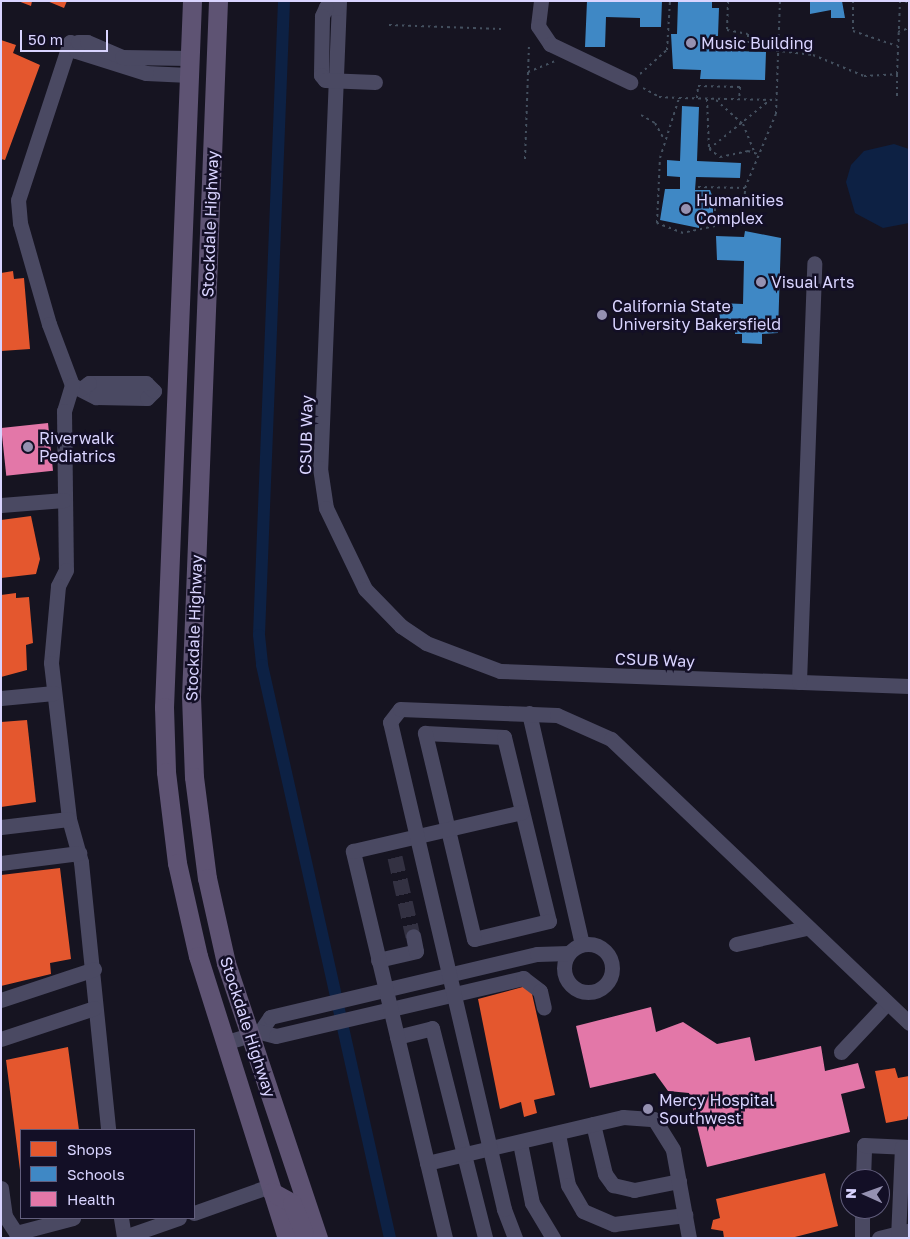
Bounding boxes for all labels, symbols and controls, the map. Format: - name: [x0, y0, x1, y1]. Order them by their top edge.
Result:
- scale bar: [22, 20, 110, 52]
- text: 50 m: [28, 30, 63, 48]
- place label: Music Building: [701, 33, 813, 53]
- marker: Music Building: [685, 37, 697, 49]
- street label: Stockdale Highway: [198, 150, 222, 298]
- place label: Humanities Complex: [696, 190, 784, 228]
- marker: Humanities Complex: [680, 203, 692, 215]
- place label: Visual Arts: [771, 272, 854, 292]
- marker: Visual Arts: [755, 276, 767, 288]
- place label: California State University Bakersfield: [612, 296, 781, 334]
- marker: California State University Bakersfield: [596, 309, 608, 321]
- street label: CSUB Way: [296, 395, 316, 475]
- place label: Riverwalk Pediatrics: [39, 428, 116, 466]
- marker: Riverwalk Pediatrics: [21, 440, 35, 454]
- street label: Stockdale Highway: [182, 554, 206, 702]
- street label: CSUB Way: [615, 649, 695, 671]
- street label: Stockdale Highway: [216, 954, 280, 1100]
- place label: Mercy Hospital Southwest: [659, 1090, 774, 1128]
- marker: Mercy Hospital Southwest: [641, 1102, 655, 1116]
- legend: [20, 1129, 195, 1219]
- text: Shops: [67, 1140, 112, 1158]
- text: Schools: [67, 1165, 125, 1183]
- north arrow: [840, 1169, 890, 1219]
- text: N: [842, 1188, 859, 1199]
- text: Health: [67, 1190, 115, 1208]

